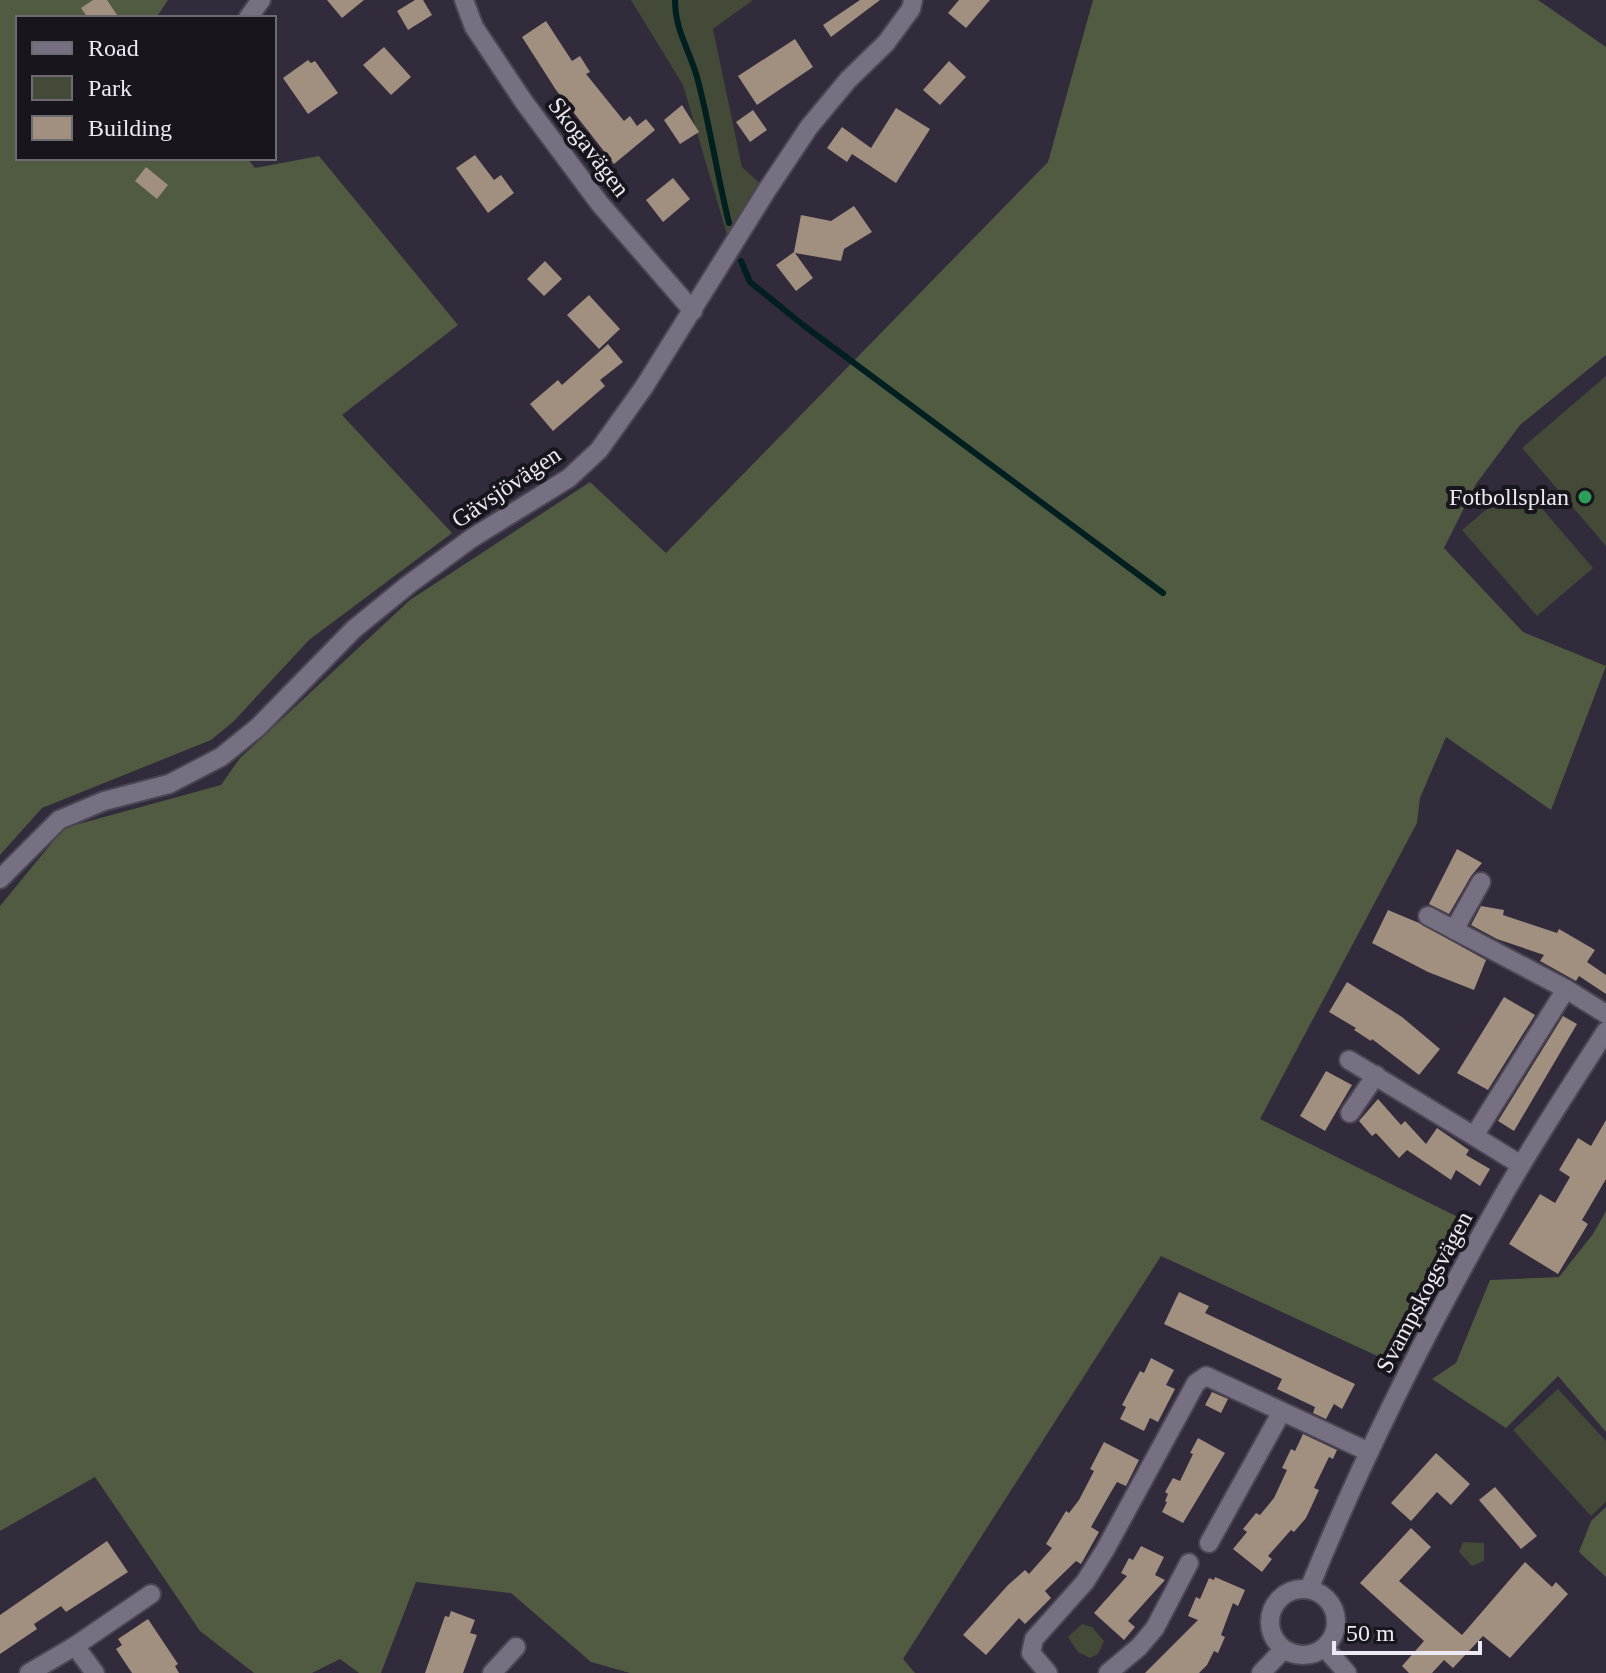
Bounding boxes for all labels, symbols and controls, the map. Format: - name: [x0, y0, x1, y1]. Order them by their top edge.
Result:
- legend: [16, 16, 276, 160]
- text: Road: [88, 35, 139, 61]
- text: Park: [88, 75, 132, 101]
- street label: Skogavägen: [543, 92, 635, 202]
- text: Building: [88, 115, 172, 141]
- street label: Gävsjövägen: [447, 441, 565, 533]
- place label: Fotbollsplan: [1449, 484, 1569, 510]
- marker: Fotbollsplan: [1576, 488, 1594, 506]
- street label: Svampskogsvägen: [1371, 1207, 1477, 1377]
- scale bar: [1334, 1605, 1480, 1655]
- text: 50 m: [1346, 1620, 1395, 1646]

